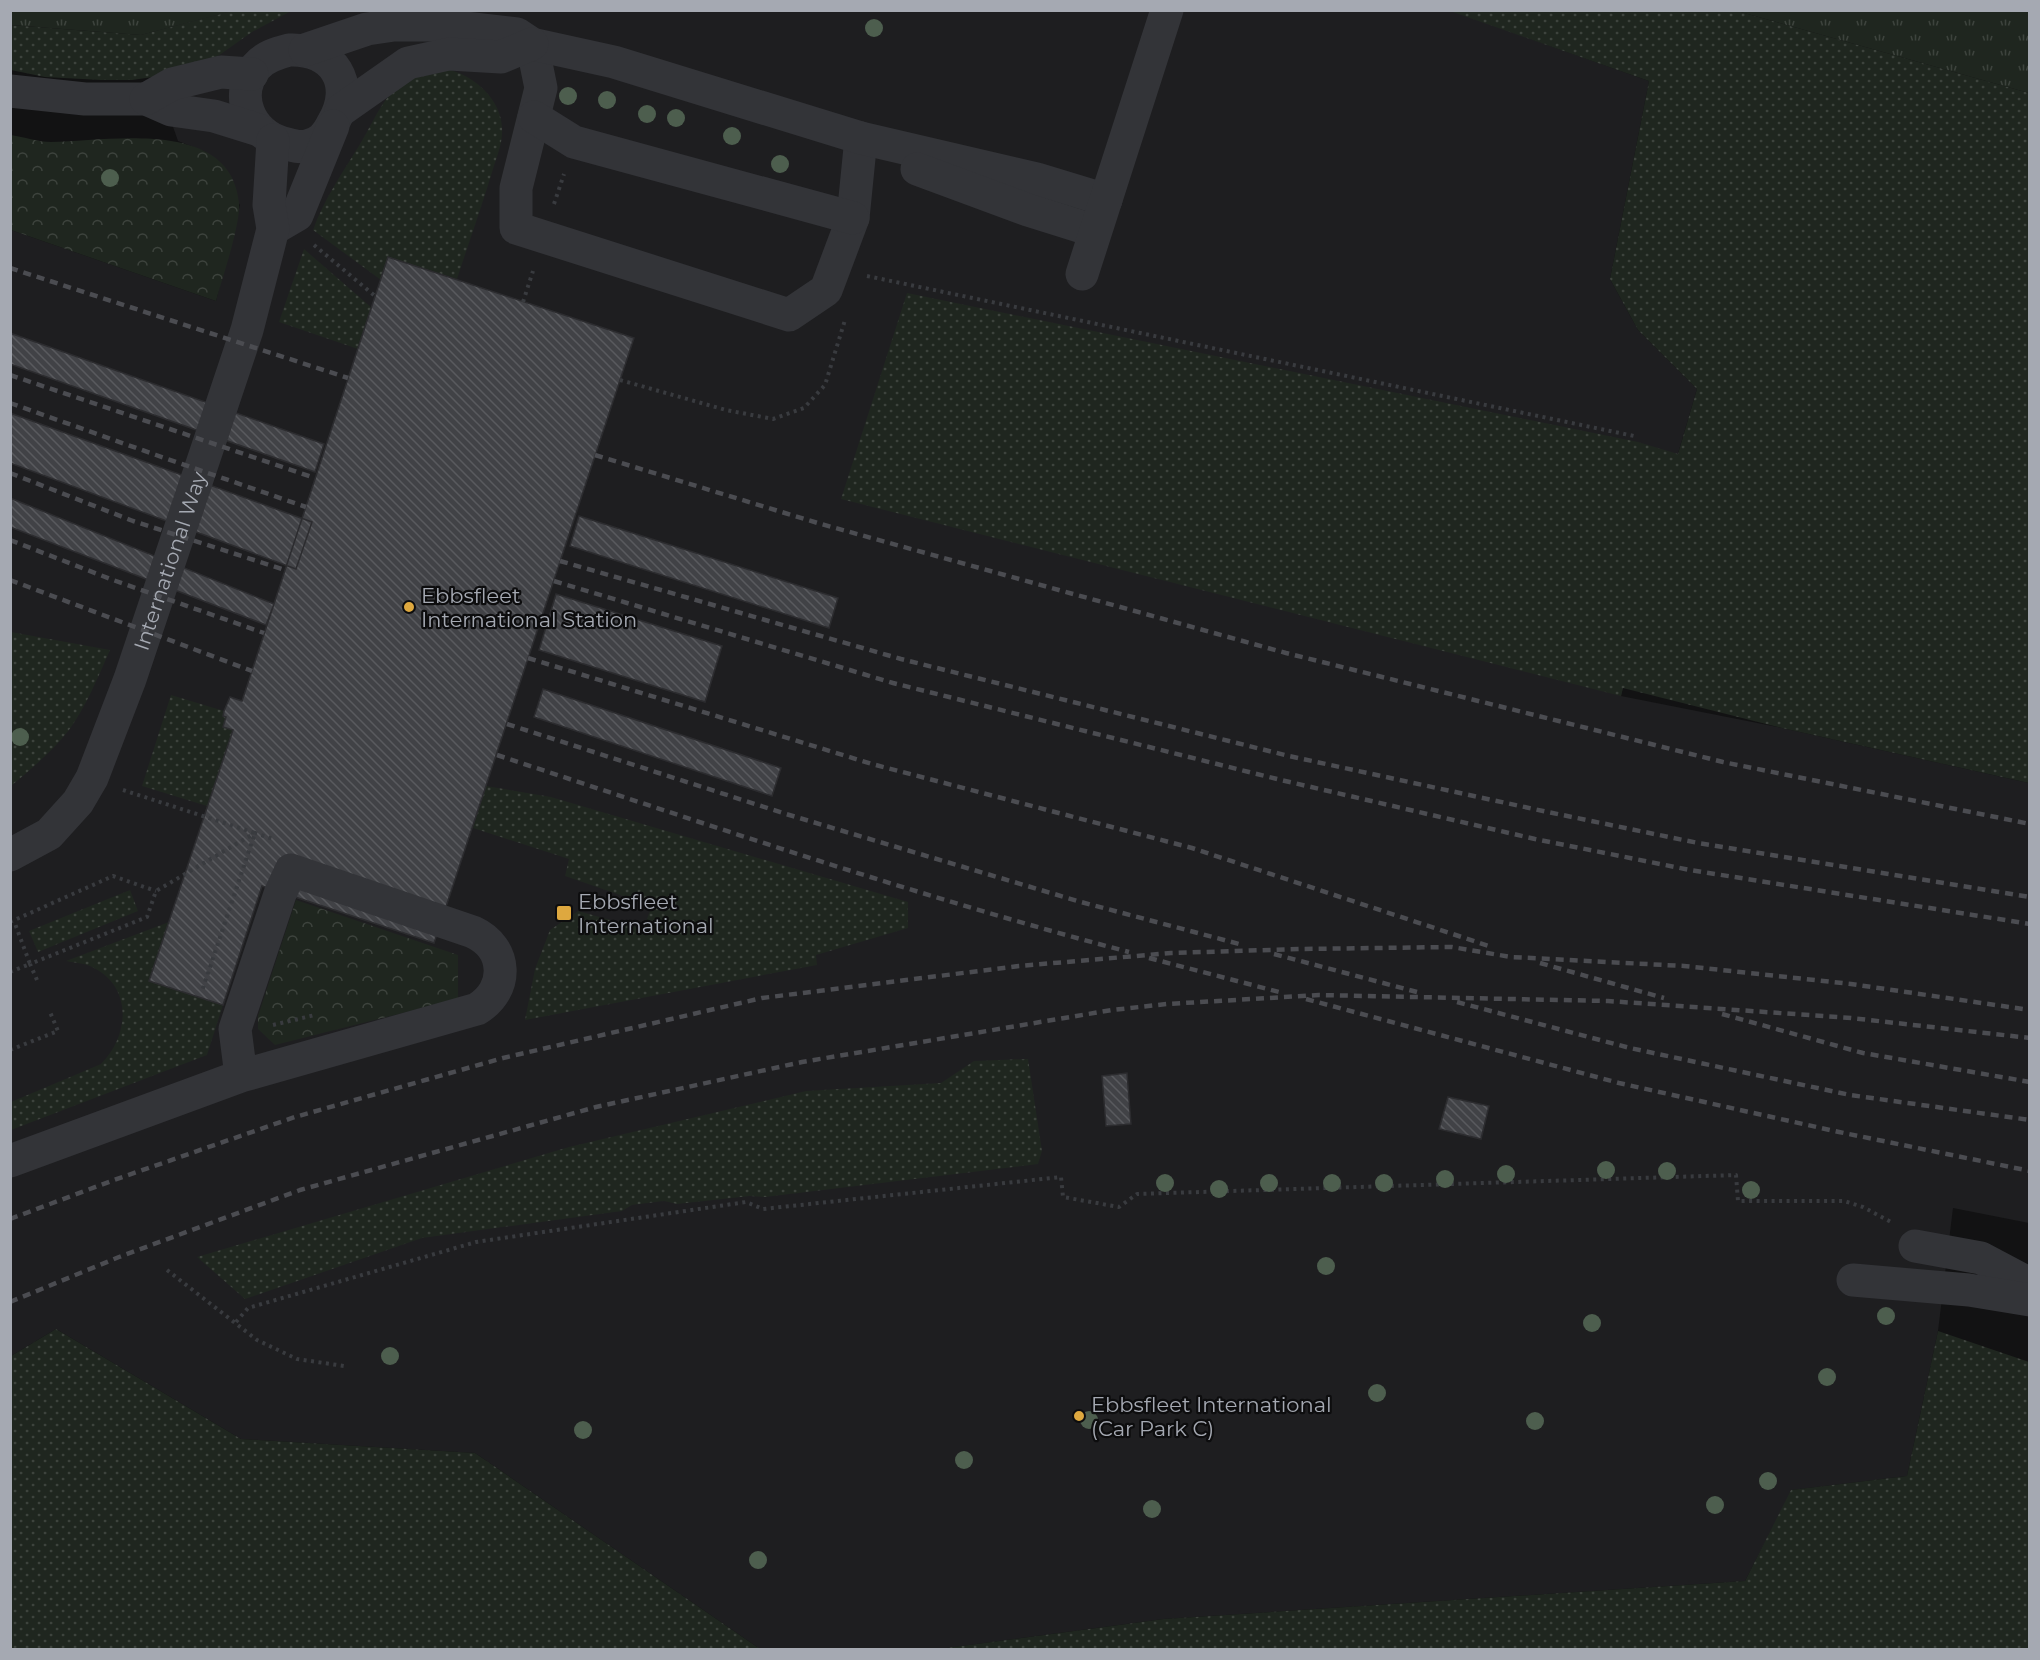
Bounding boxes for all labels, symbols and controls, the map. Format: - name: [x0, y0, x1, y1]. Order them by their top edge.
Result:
- street label: International Way: [128, 468, 211, 653]
- place label: Ebbsfleet International Station: [421, 583, 637, 632]
- marker: Ebbsfleet International Station: [402, 600, 416, 614]
- place label: Ebbsfleet International: [578, 889, 714, 938]
- marker: Ebbsfleet International: [555, 904, 573, 922]
- place label: Ebbsfleet International (Car Park C): [1091, 1392, 1332, 1441]
- marker: Ebbsfleet International (Car Park C): [1072, 1409, 1086, 1423]

